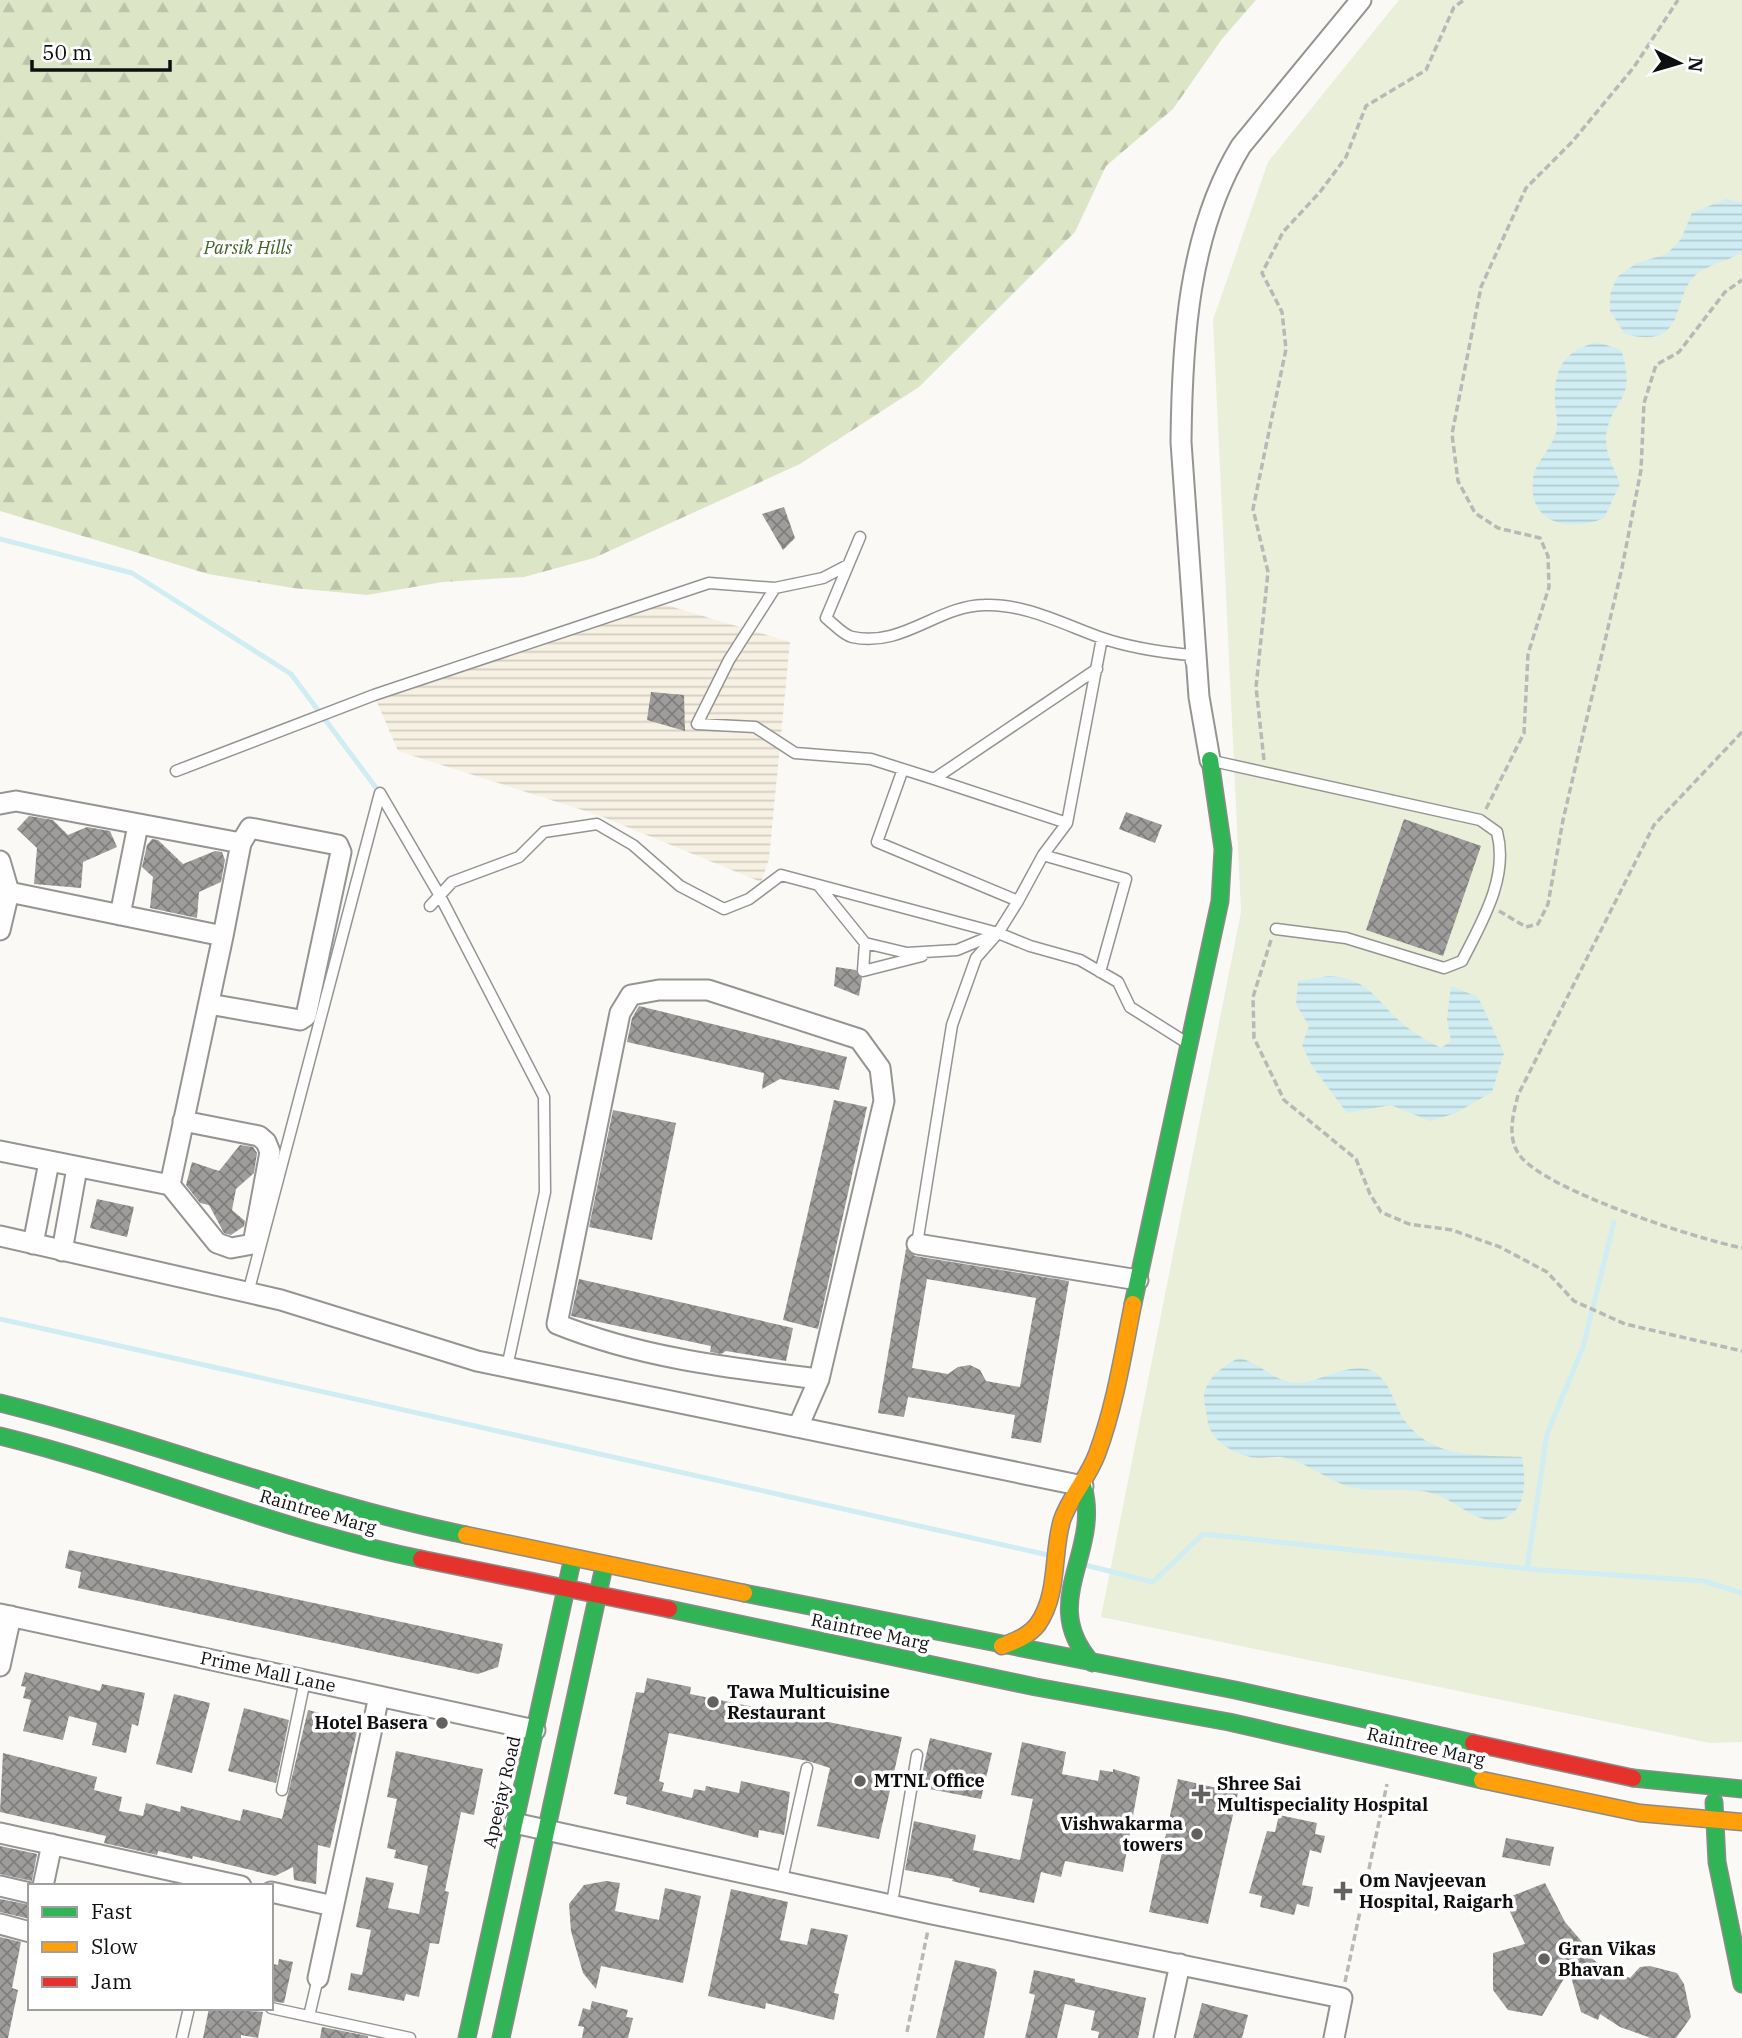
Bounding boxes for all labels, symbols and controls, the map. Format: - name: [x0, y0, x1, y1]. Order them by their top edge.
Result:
- scale bar: [32, 28, 170, 72]
- north arrow: [1644, 28, 1714, 98]
- text: 50 m: [42, 38, 92, 66]
- text: N: [1683, 56, 1709, 73]
- park label: Parsik Hills: [203, 236, 293, 259]
- street label: Raintree Marg: [257, 1484, 379, 1539]
- street label: Raintree Marg: [809, 1608, 931, 1655]
- street label: Prime Mall Lane: [198, 1646, 338, 1697]
- place label: Tawa Multicuisine Restaurant: [727, 1680, 890, 1724]
- marker: Tawa Multicuisine Restaurant: [705, 1694, 721, 1710]
- place label: Hotel Basera: [315, 1711, 428, 1734]
- marker: Hotel Basera: [434, 1715, 450, 1731]
- street label: Raintree Marg: [1365, 1722, 1487, 1771]
- street label: Apeejay Road: [477, 1733, 526, 1850]
- place label: MTNL Office: [874, 1769, 985, 1792]
- place label: Shree Sai Multispeciality Hospital: [1217, 1772, 1428, 1816]
- marker: MTNL Office: [852, 1773, 868, 1789]
- marker: Shree Sai Multispeciality Hospital: [1191, 1784, 1211, 1804]
- place label: Vishwakarma towers: [1060, 1812, 1183, 1856]
- marker: Vishwakarma towers: [1189, 1826, 1205, 1842]
- place label: Om Navjeevan Hospital, Raigarh: [1359, 1869, 1514, 1913]
- marker: Om Navjeevan Hospital, Raigarh: [1333, 1881, 1353, 1901]
- legend: [28, 1884, 273, 2010]
- text: Fast: [91, 1897, 132, 1925]
- text: Slow: [91, 1932, 138, 1960]
- place label: Gran Vikas Bhavan: [1558, 1937, 1656, 1981]
- marker: Gran Vikas Bhavan: [1536, 1951, 1552, 1967]
- text: Jam: [91, 1967, 132, 1995]

